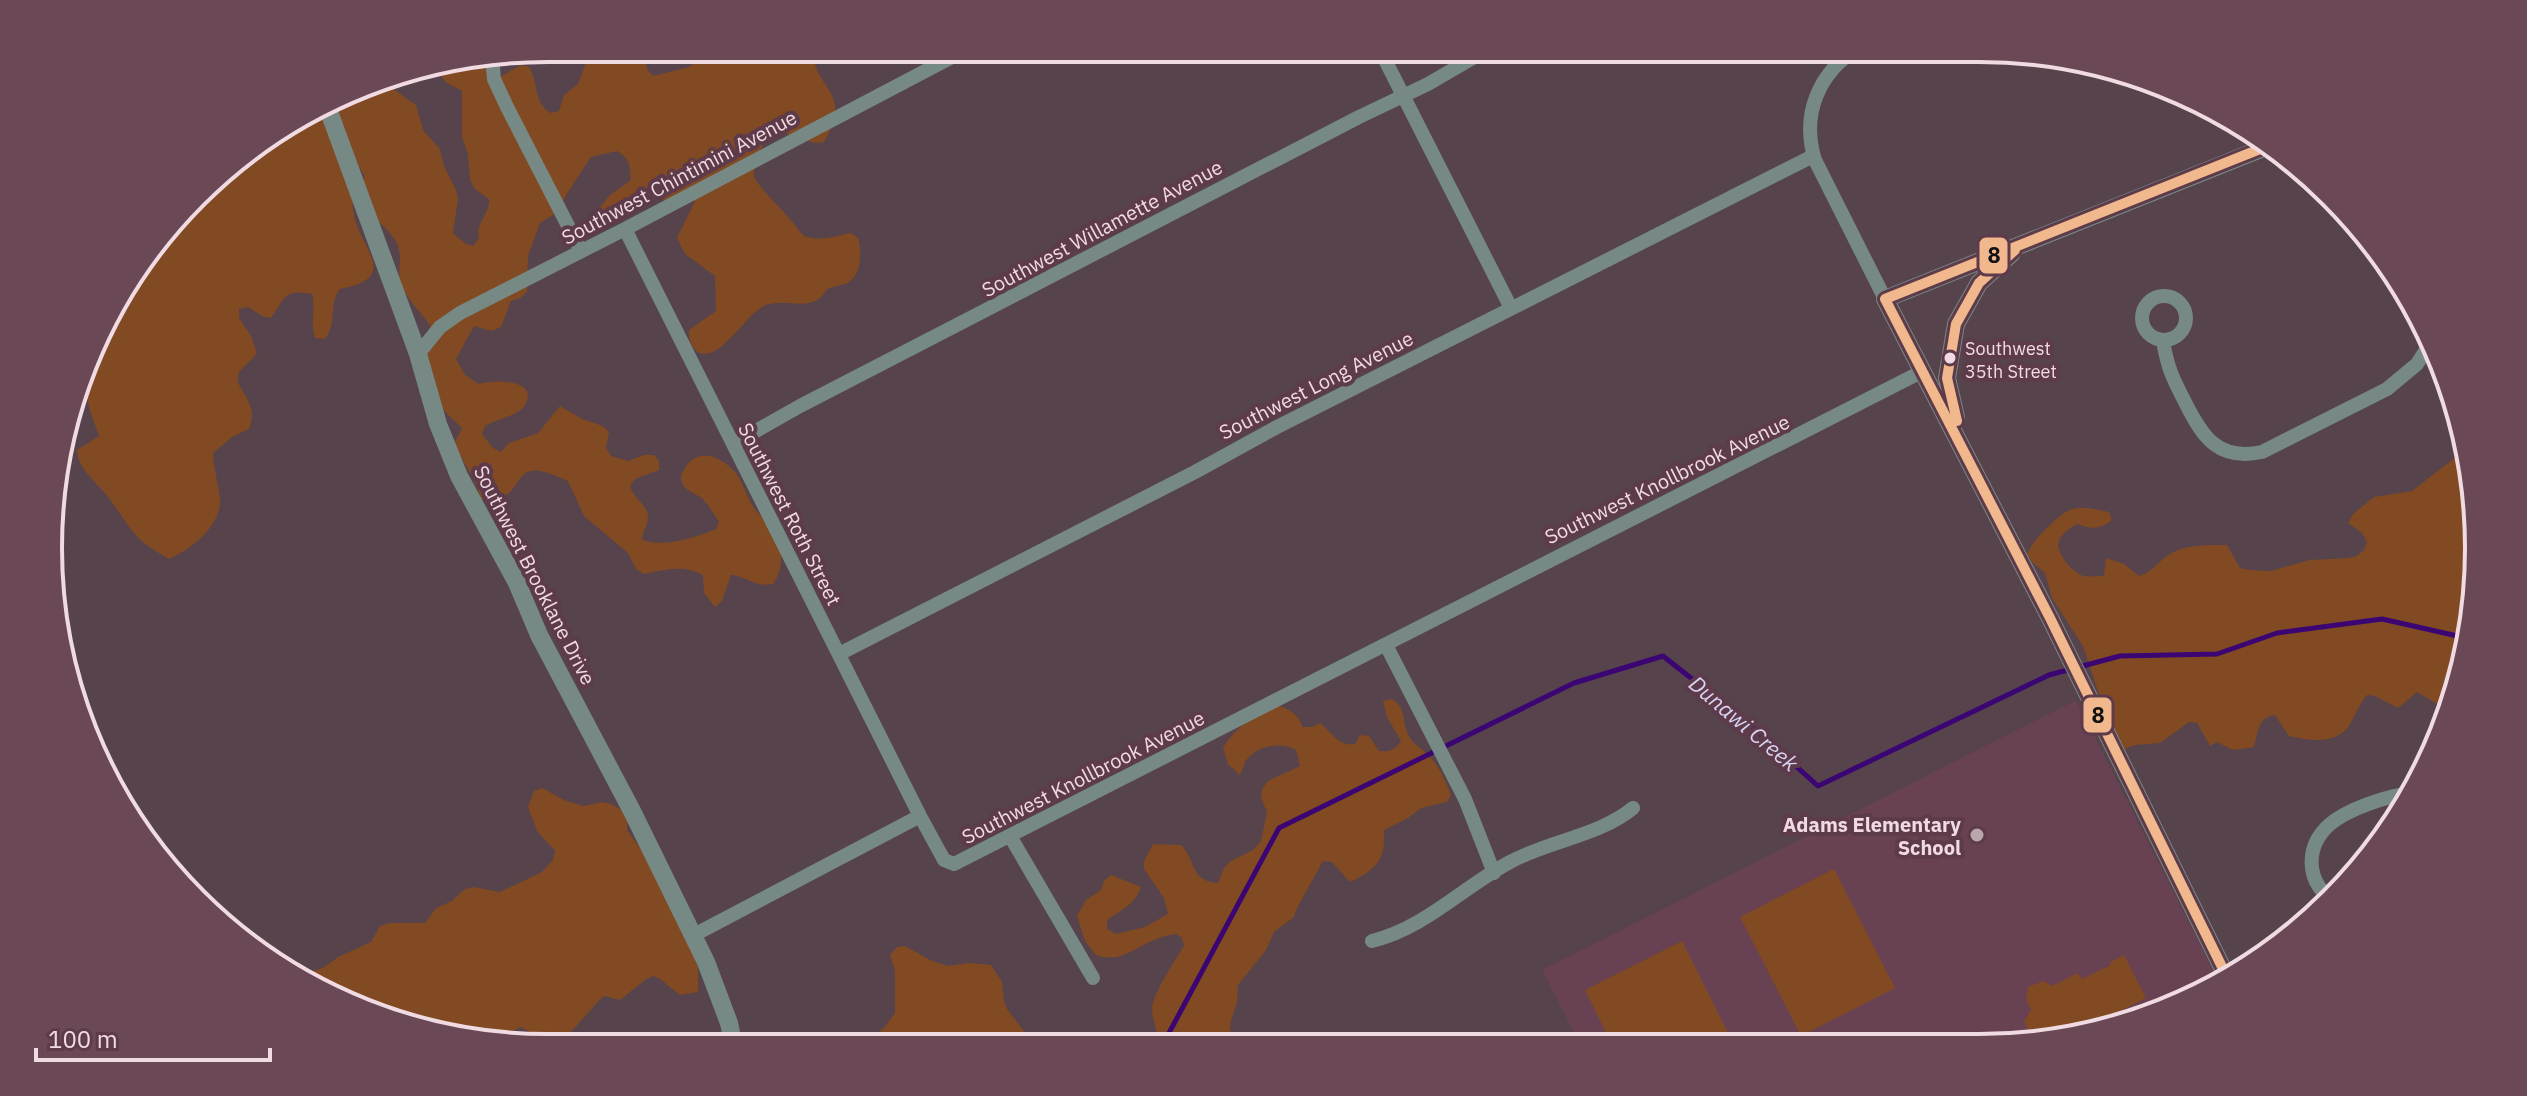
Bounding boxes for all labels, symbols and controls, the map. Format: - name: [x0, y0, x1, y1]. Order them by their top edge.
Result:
- street label: Southwest Chintimini Avenue: [557, 103, 801, 251]
- street label: Southwest Willamette Avenue: [977, 153, 1227, 303]
- line badge: 8: [1978, 236, 2009, 275]
- text: 8: [1987, 240, 2001, 269]
- street label: Southwest Long Avenue: [1214, 324, 1418, 446]
- place label: Southwest 35th Street: [1965, 337, 2057, 383]
- marker: Southwest 35th Street: [1942, 350, 1958, 366]
- street label: Southwest Knollbrook Avenue: [1540, 408, 1794, 550]
- street label: Southwest Roth Street: [732, 418, 848, 610]
- street label: Southwest Brooklane Drive: [468, 461, 602, 689]
- water label: Dunawi Creek: [1683, 669, 1805, 778]
- line badge: 8: [2082, 696, 2113, 734]
- text: 8: [2091, 700, 2105, 729]
- street label: Southwest Knollbrook Avenue: [957, 704, 1209, 850]
- place label: Adams Elementary School: [1783, 811, 1961, 861]
- marker: Adams Elementary School: [1968, 826, 1986, 844]
- scale bar: [36, 1012, 270, 1062]
- text: 100 m: [48, 1023, 118, 1055]

